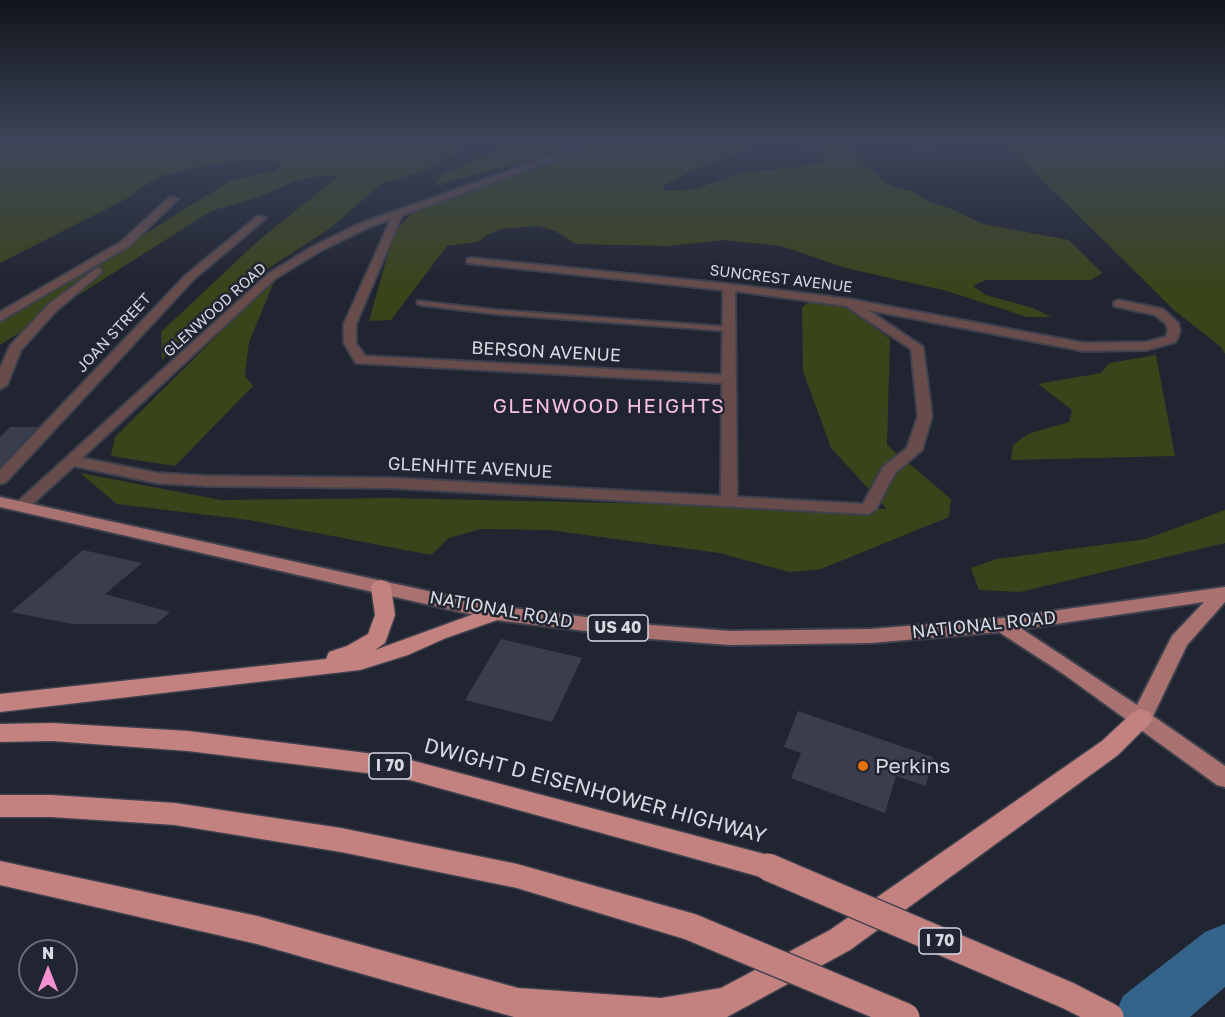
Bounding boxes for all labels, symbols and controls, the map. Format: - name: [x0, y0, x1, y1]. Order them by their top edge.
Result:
- street label: GLENWOOD ROAD: [160, 259, 270, 361]
- street label: SUNCREST AVENUE: [709, 261, 853, 297]
- street label: JOAN STREET: [73, 290, 155, 376]
- street label: BERSON AVENUE: [471, 337, 621, 367]
- district label: GLENWOOD HEIGHTS: [493, 395, 725, 419]
- street label: GLENHITE AVENUE: [387, 453, 553, 483]
- street label: NATIONAL ROAD: [428, 587, 574, 633]
- street label: NATIONAL ROAD: [911, 607, 1057, 643]
- road number: US 40: [588, 615, 648, 641]
- street label: DWIGHT D EISENHOWER HIGHWAY: [421, 733, 769, 849]
- road number: I 70: [369, 753, 411, 779]
- place label: Perkins: [875, 753, 950, 779]
- marker: Perkins: [856, 759, 870, 773]
- road number: I 70: [919, 928, 961, 954]
- north arrow: [18, 939, 78, 999]
- text: N: [42, 943, 54, 963]

